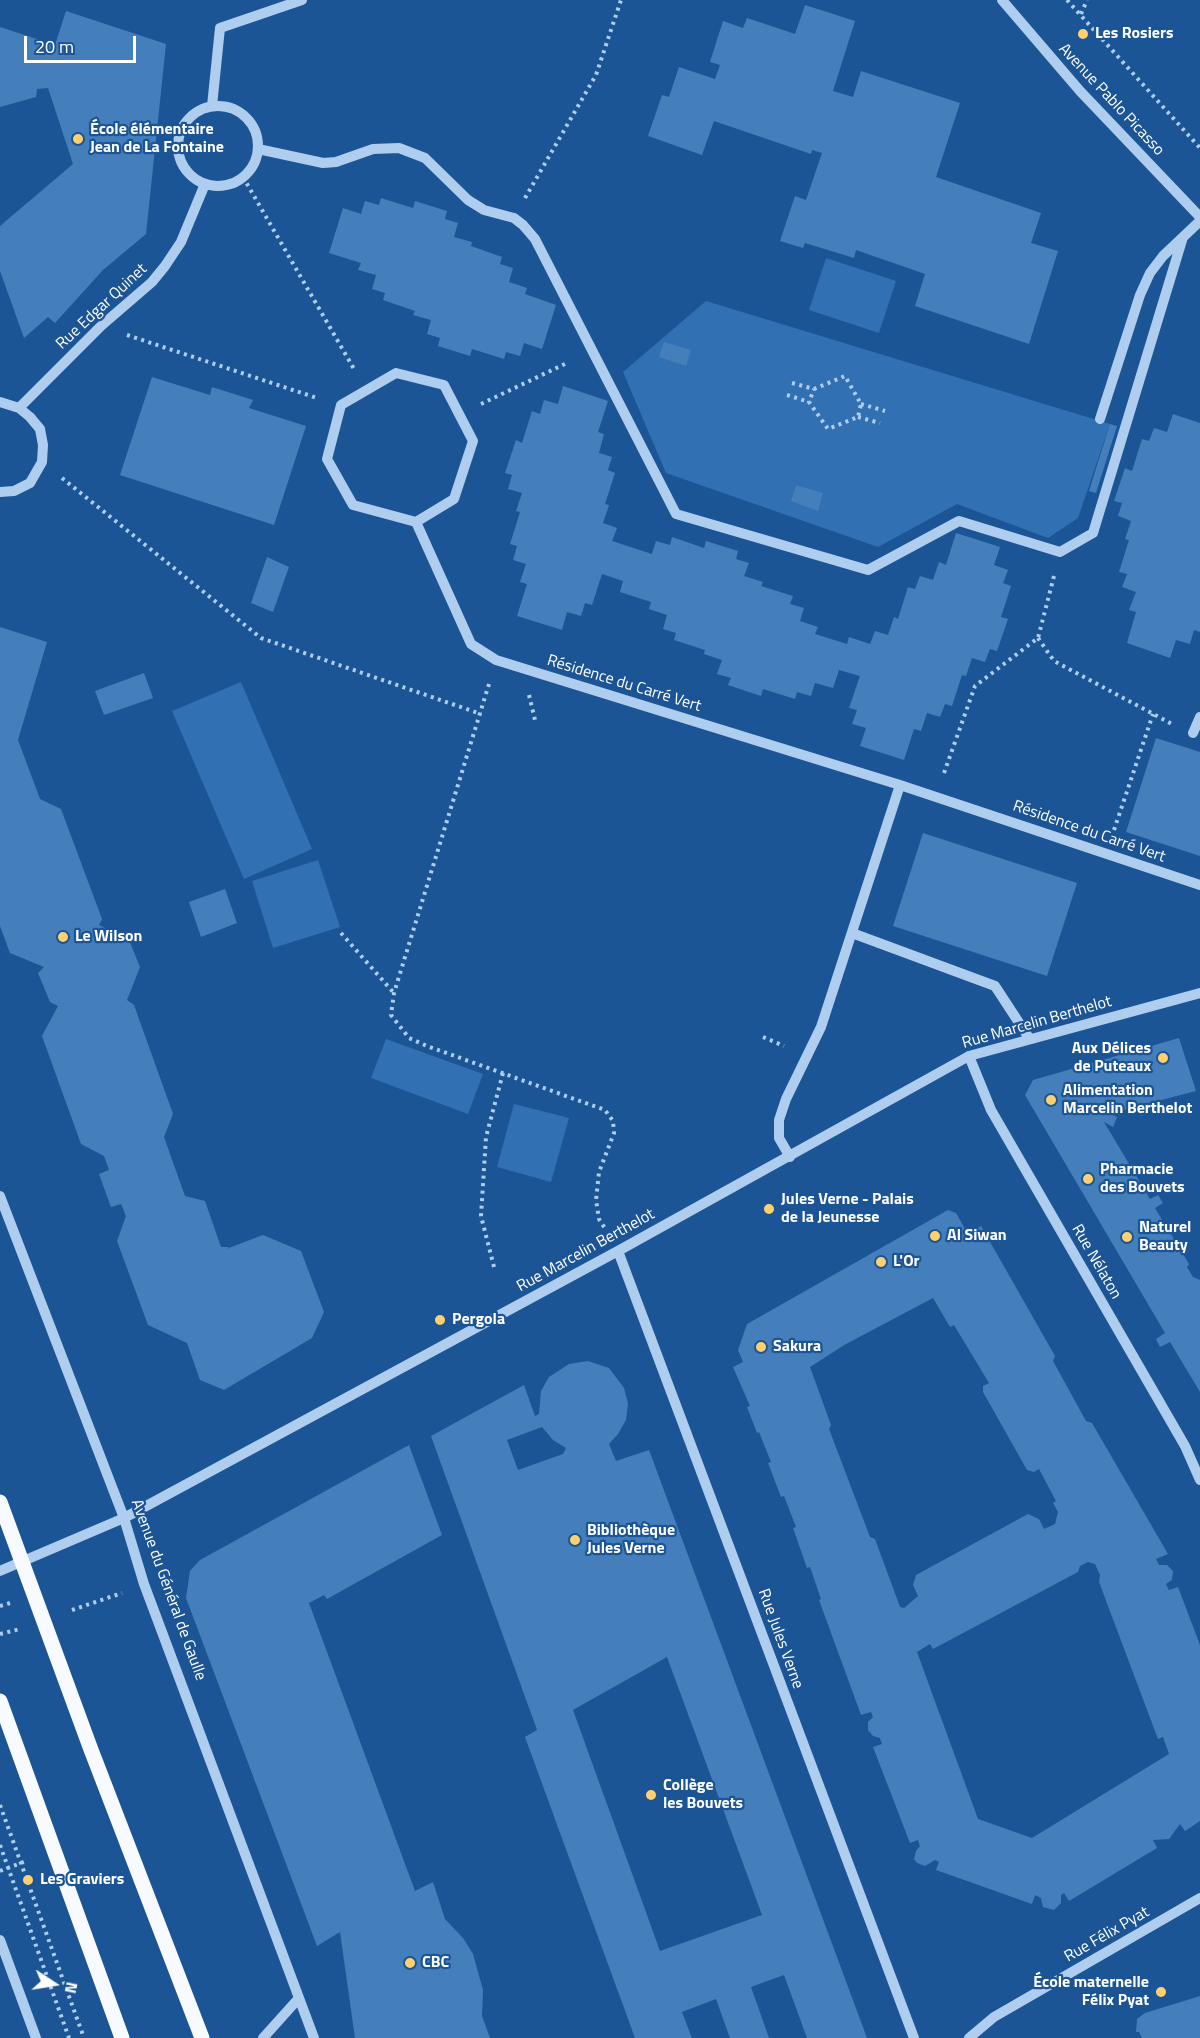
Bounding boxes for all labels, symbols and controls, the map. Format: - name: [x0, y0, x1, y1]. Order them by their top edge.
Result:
- scale bar: [27, 24, 140, 62]
- place label: Les Rosiers: [1095, 24, 1173, 44]
- marker: Les Rosiers: [1076, 27, 1090, 41]
- text: 20 m: [35, 33, 74, 60]
- street label: Avenue Pablo Picasso: [1054, 40, 1168, 160]
- place label: École élémentaire Jean de La Fontaine: [90, 120, 224, 158]
- marker: École élémentaire Jean de La Fontaine: [71, 132, 85, 146]
- street label: Rue Edgar Quinet: [53, 260, 151, 354]
- street label: Résidence du Carré Vert: [545, 651, 703, 717]
- street label: Résidence du Carré Vert: [1010, 797, 1168, 867]
- place label: Le Wilson: [75, 927, 142, 947]
- marker: Le Wilson: [56, 930, 70, 944]
- street label: Rue Marcelin Berthelot: [960, 992, 1114, 1054]
- place label: Aux Délices de Puteaux: [1072, 1039, 1151, 1077]
- marker: Aux Délices de Puteaux: [1156, 1051, 1170, 1065]
- place label: Alimentation Marcelin Berthelot: [1063, 1081, 1192, 1119]
- marker: Alimentation Marcelin Berthelot: [1044, 1093, 1058, 1107]
- place label: Pharmacie des Bouvets: [1100, 1160, 1185, 1198]
- marker: Pharmacie des Bouvets: [1081, 1172, 1095, 1186]
- place label: Jules Verne - Palais de la Jeunesse: [781, 1190, 914, 1228]
- marker: Jules Verne - Palais de la Jeunesse: [762, 1202, 776, 1216]
- street label: Rue Marcelin Berthelot: [514, 1205, 658, 1297]
- place label: Naturel Beauty: [1139, 1218, 1191, 1256]
- street label: Rue Nélaton: [1067, 1221, 1125, 1303]
- place label: Al Siwan: [947, 1226, 1007, 1246]
- marker: Al Siwan: [928, 1229, 942, 1243]
- marker: Naturel Beauty: [1120, 1230, 1134, 1244]
- place label: L'Or: [893, 1252, 920, 1272]
- marker: L'Or: [874, 1255, 888, 1269]
- place label: Pergola: [452, 1310, 505, 1330]
- marker: Pergola: [433, 1313, 447, 1327]
- place label: Sakura: [773, 1337, 821, 1357]
- marker: Sakura: [754, 1340, 768, 1354]
- street label: Avenue du Général de Gaulle: [126, 1497, 210, 1683]
- place label: Bibliothèque Jules Verne: [587, 1521, 675, 1559]
- marker: Bibliothèque Jules Verne: [568, 1533, 582, 1547]
- street label: Rue Jules Verne: [753, 1586, 807, 1692]
- place label: Collège les Bouvets: [663, 1776, 743, 1814]
- marker: Collège les Bouvets: [644, 1788, 658, 1802]
- place label: Les Graviers: [40, 1870, 124, 1890]
- marker: Les Graviers: [21, 1873, 35, 1887]
- street label: Rue Félix Pyat: [1061, 1903, 1153, 1967]
- place label: CBC: [422, 1953, 449, 1973]
- north arrow: [24, 1954, 84, 2014]
- marker: CBC: [403, 1956, 417, 1970]
- place label: École maternelle Félix Pyat: [1033, 1973, 1149, 2011]
- text: N: [59, 1980, 84, 1996]
- marker: École maternelle Félix Pyat: [1154, 1985, 1168, 1999]

